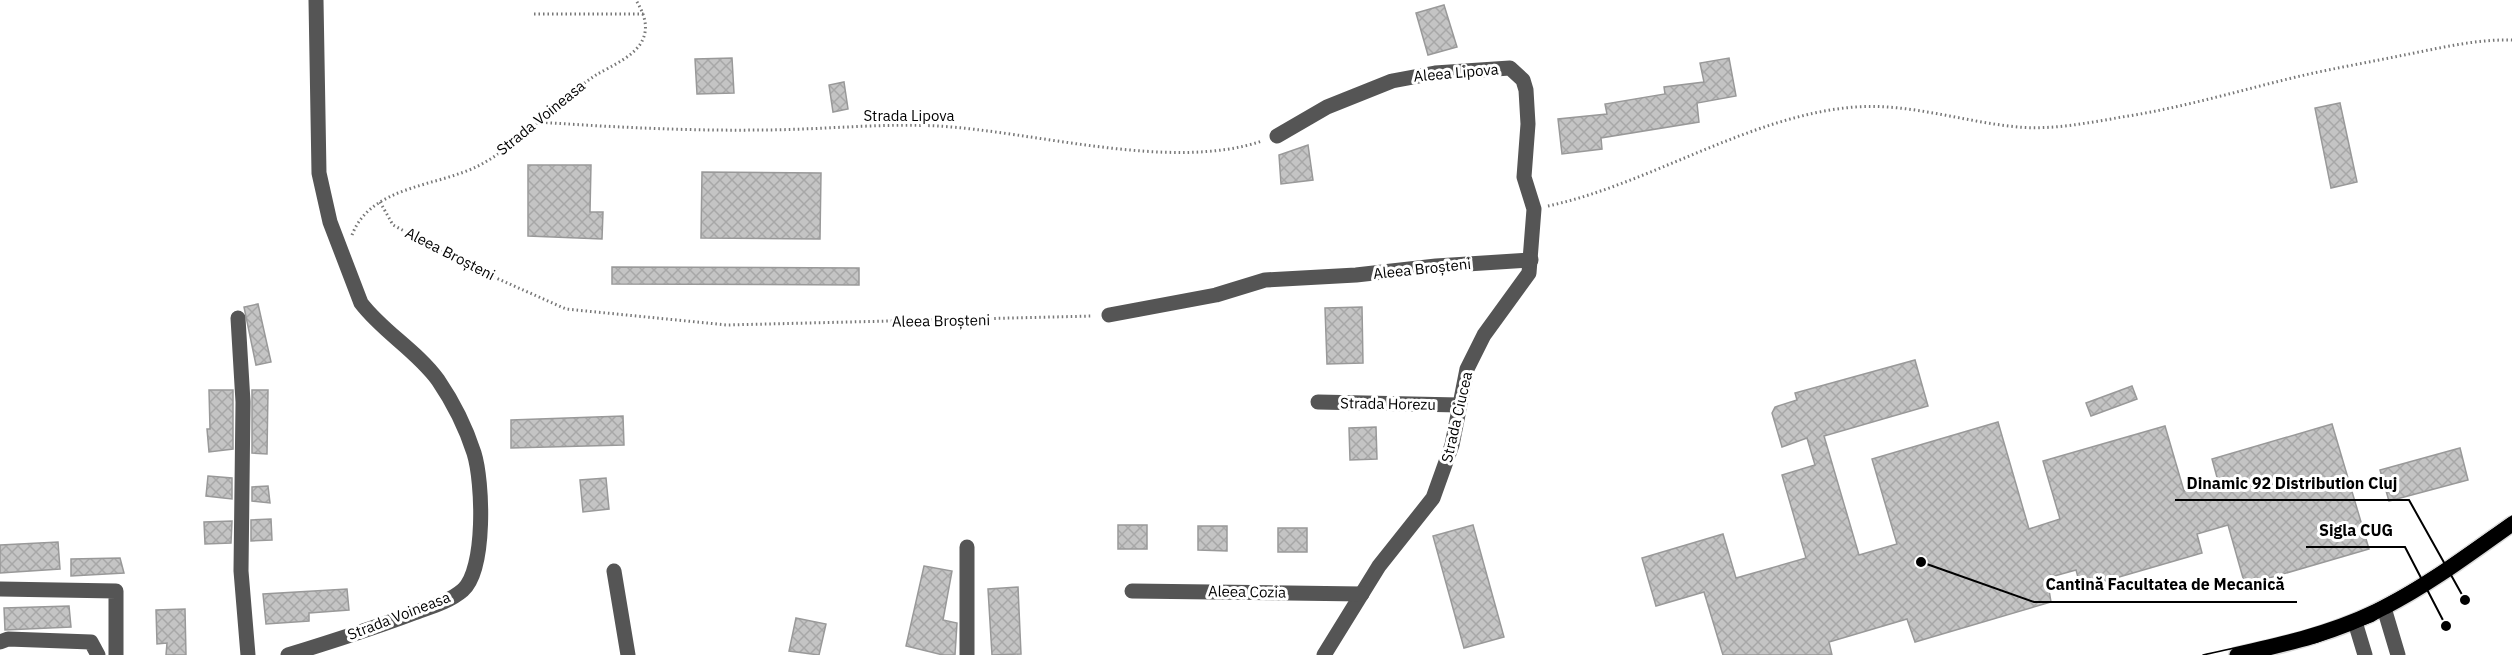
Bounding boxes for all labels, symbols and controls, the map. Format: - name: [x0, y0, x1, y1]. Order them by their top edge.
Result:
- street label: Aleea Lipova: [1413, 59, 1499, 86]
- street label: Strada Voineasa: [493, 76, 589, 159]
- street label: Strada Lipova: [863, 106, 955, 125]
- street label: Aleea Broșteni: [402, 223, 498, 284]
- street label: Aleea Broșteni: [1372, 254, 1472, 283]
- street label: Aleea Broșteni: [892, 310, 990, 331]
- street label: Strada Ciucea: [1437, 369, 1476, 464]
- street label: Strada Horezu: [1340, 393, 1436, 414]
- callout: Dinamic 92 Distribution Cluj: [2175, 466, 2409, 500]
- text: Dinamic 92 Distribution Cluj: [2187, 473, 2397, 493]
- callout: Sigla CUG: [2306, 513, 2405, 547]
- text: Sigla CUG: [2319, 520, 2393, 540]
- callout: Cantină Facultatea de Mecanică: [2034, 568, 2297, 602]
- text: Cantină Facultatea de Mecanică: [2045, 574, 2285, 594]
- street label: Aleea Cozia: [1208, 581, 1286, 602]
- street label: Strada Voineasa: [345, 587, 453, 644]

